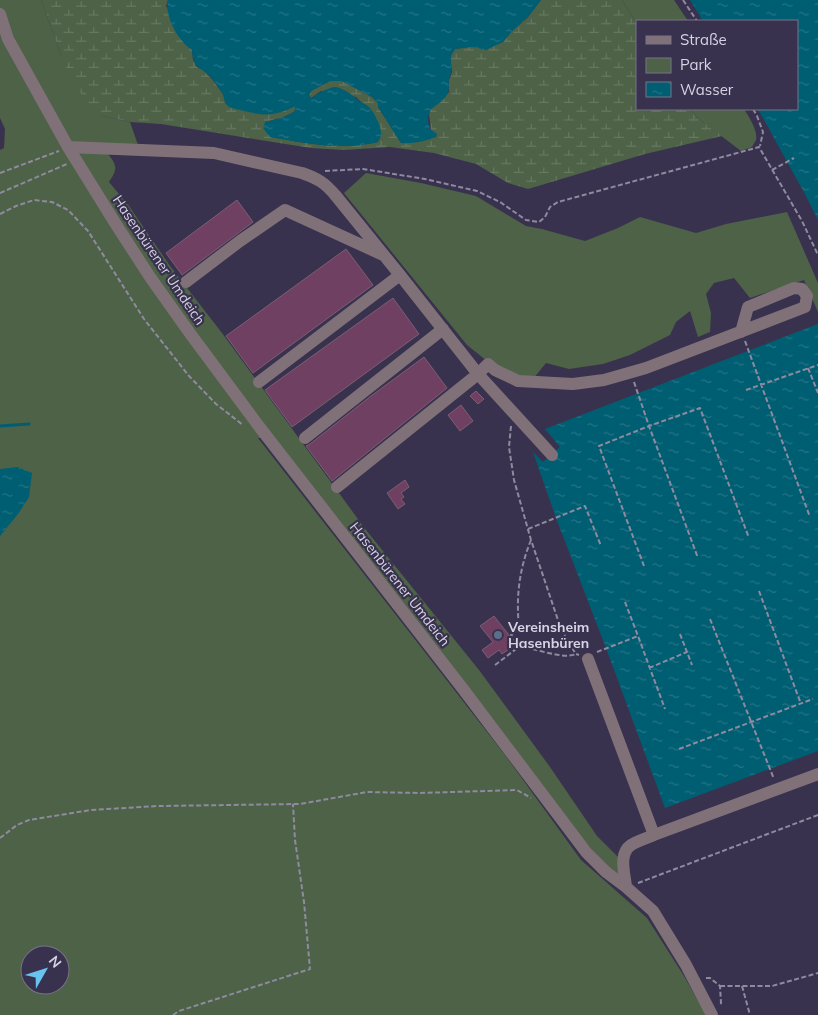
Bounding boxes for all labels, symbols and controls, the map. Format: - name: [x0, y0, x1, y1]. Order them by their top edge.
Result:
- legend: [636, 20, 798, 110]
- text: Straße: [680, 30, 727, 49]
- text: Park: [680, 55, 712, 74]
- text: Wasser: [680, 80, 734, 99]
- street label: Hasenbürener Umdeich: [109, 192, 209, 328]
- street label: Hasenbürener Umdeich: [346, 518, 454, 650]
- place label: Vereinsheim Hasenbüren: [507, 618, 589, 652]
- marker: Vereinsheim Hasenbüren: [492, 629, 504, 641]
- north arrow: [20, 945, 70, 995]
- text: N: [45, 952, 65, 972]

